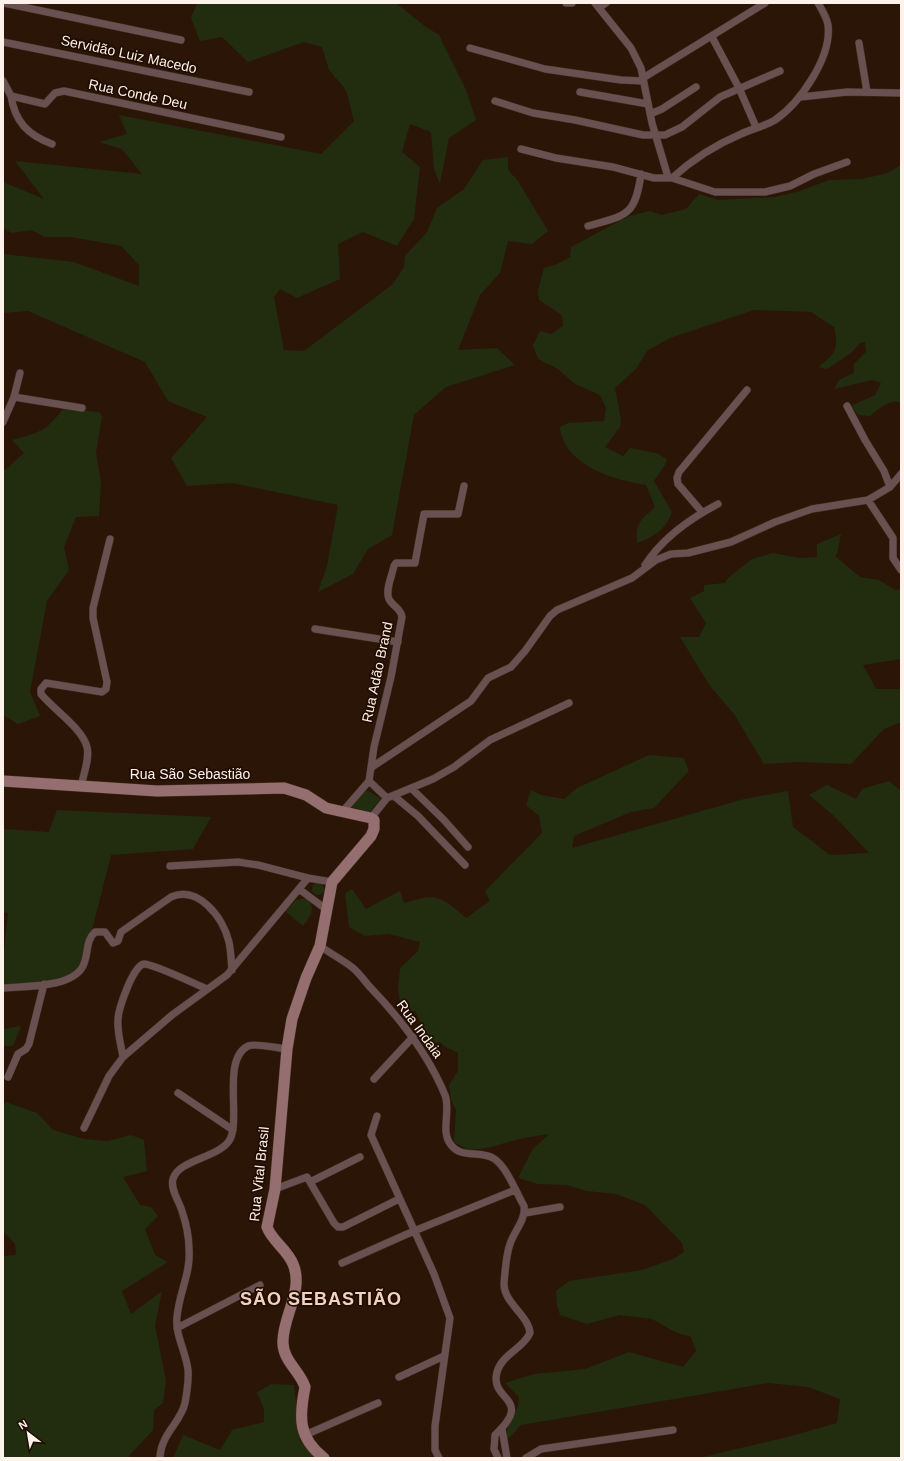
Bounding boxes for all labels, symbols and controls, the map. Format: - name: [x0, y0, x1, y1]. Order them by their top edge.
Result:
- street label: Servidão Luiz Macedo: [60, 32, 199, 76]
- street label: Rua Conde Deu: [87, 76, 189, 112]
- street label: Rua Adão Brand: [358, 620, 396, 724]
- street label: Rua São Sebastião: [130, 766, 251, 782]
- street label: Rua Indaia: [394, 997, 446, 1061]
- street label: Rua Vital Brasil: [246, 1126, 272, 1222]
- district label: SÃO SEBASTIÃO: [240, 1288, 402, 1309]
- north arrow: [8, 1413, 48, 1453]
- text: N: [16, 1417, 29, 1432]

